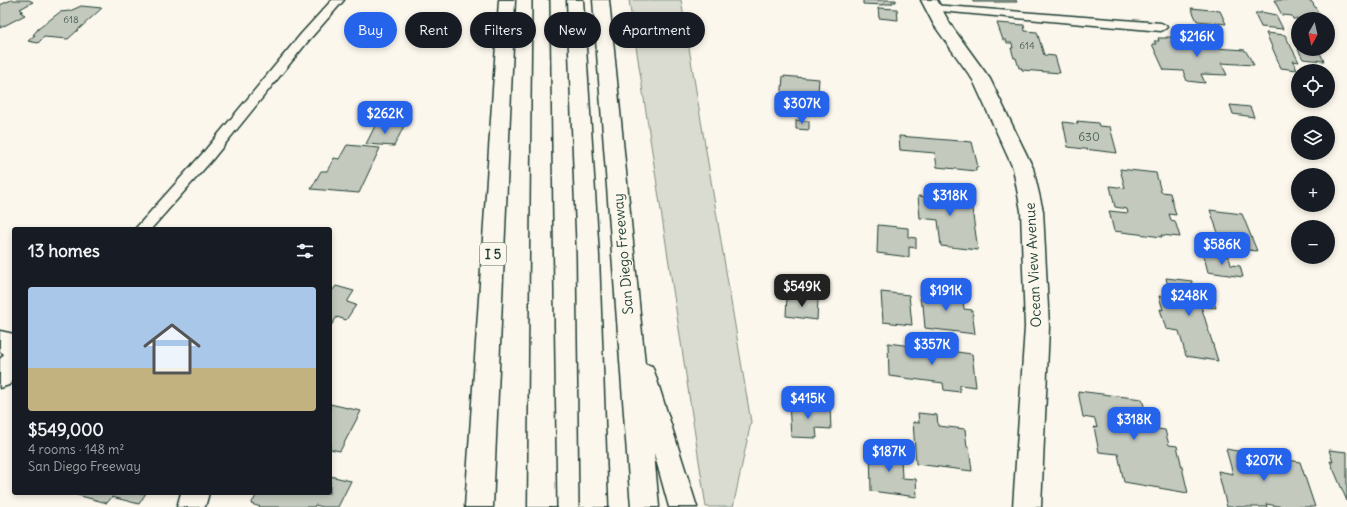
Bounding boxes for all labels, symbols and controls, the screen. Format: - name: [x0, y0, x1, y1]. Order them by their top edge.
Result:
- chip: Buy: [344, 12, 397, 48]
- chip: Rent: [405, 12, 462, 48]
- chip: Filters: [470, 12, 536, 48]
- chip: New: [544, 12, 601, 48]
- chip: Apartment: [609, 12, 705, 48]
- north arrow: [1291, 12, 1335, 56]
- map controls: [1291, 12, 1335, 264]
- house number: 618: [63, 13, 79, 26]
- pin: $216K: [1169, 24, 1225, 58]
- text: $216K: [1179, 28, 1215, 45]
- house number: 614: [1019, 39, 1035, 52]
- button: locate: [1291, 64, 1335, 108]
- pin: $307K: [774, 91, 830, 125]
- text: $307K: [783, 95, 821, 112]
- pin: $262K: [357, 101, 413, 135]
- text: $262K: [367, 105, 404, 122]
- button: layers: [1291, 116, 1335, 160]
- house number: 630: [1078, 129, 1100, 144]
- button: +: [1291, 168, 1335, 212]
- pin: $318K: [922, 183, 978, 217]
- text: $318K: [932, 187, 968, 204]
- street label: San Diego Freeway: [609, 193, 637, 315]
- street label: Ocean View Avenue: [1021, 202, 1045, 328]
- button: −: [1291, 220, 1335, 264]
- pin: $586K: [1194, 232, 1250, 266]
- text: $586K: [1203, 236, 1241, 253]
- text: 13 homes: [28, 240, 100, 262]
- icon: filters: [294, 240, 316, 262]
- road number: I 5: [480, 243, 506, 265]
- pin: $549K: [774, 274, 830, 308]
- text: $549K: [783, 278, 821, 295]
- pin: $191K: [918, 278, 974, 312]
- text: $191K: [930, 282, 962, 299]
- pin: $248K: [1161, 283, 1217, 317]
- text: $248K: [1170, 287, 1208, 304]
- icon: home: [136, 313, 208, 385]
- pin: $357K: [904, 332, 960, 366]
- text: $357K: [914, 336, 950, 353]
- pin: $415K: [780, 386, 836, 420]
- text: $415K: [790, 390, 826, 407]
- pin: $318K: [1106, 407, 1162, 441]
- text: $318K: [1116, 411, 1152, 428]
- text: $549,000: [28, 419, 104, 441]
- pin: $187K: [861, 439, 917, 473]
- text: 4 rooms · 148 m²: [28, 441, 124, 458]
- text: $187K: [872, 443, 906, 460]
- pin: $207K: [1236, 448, 1292, 482]
- text: $207K: [1245, 452, 1283, 469]
- text: San Diego Freeway: [28, 458, 141, 475]

